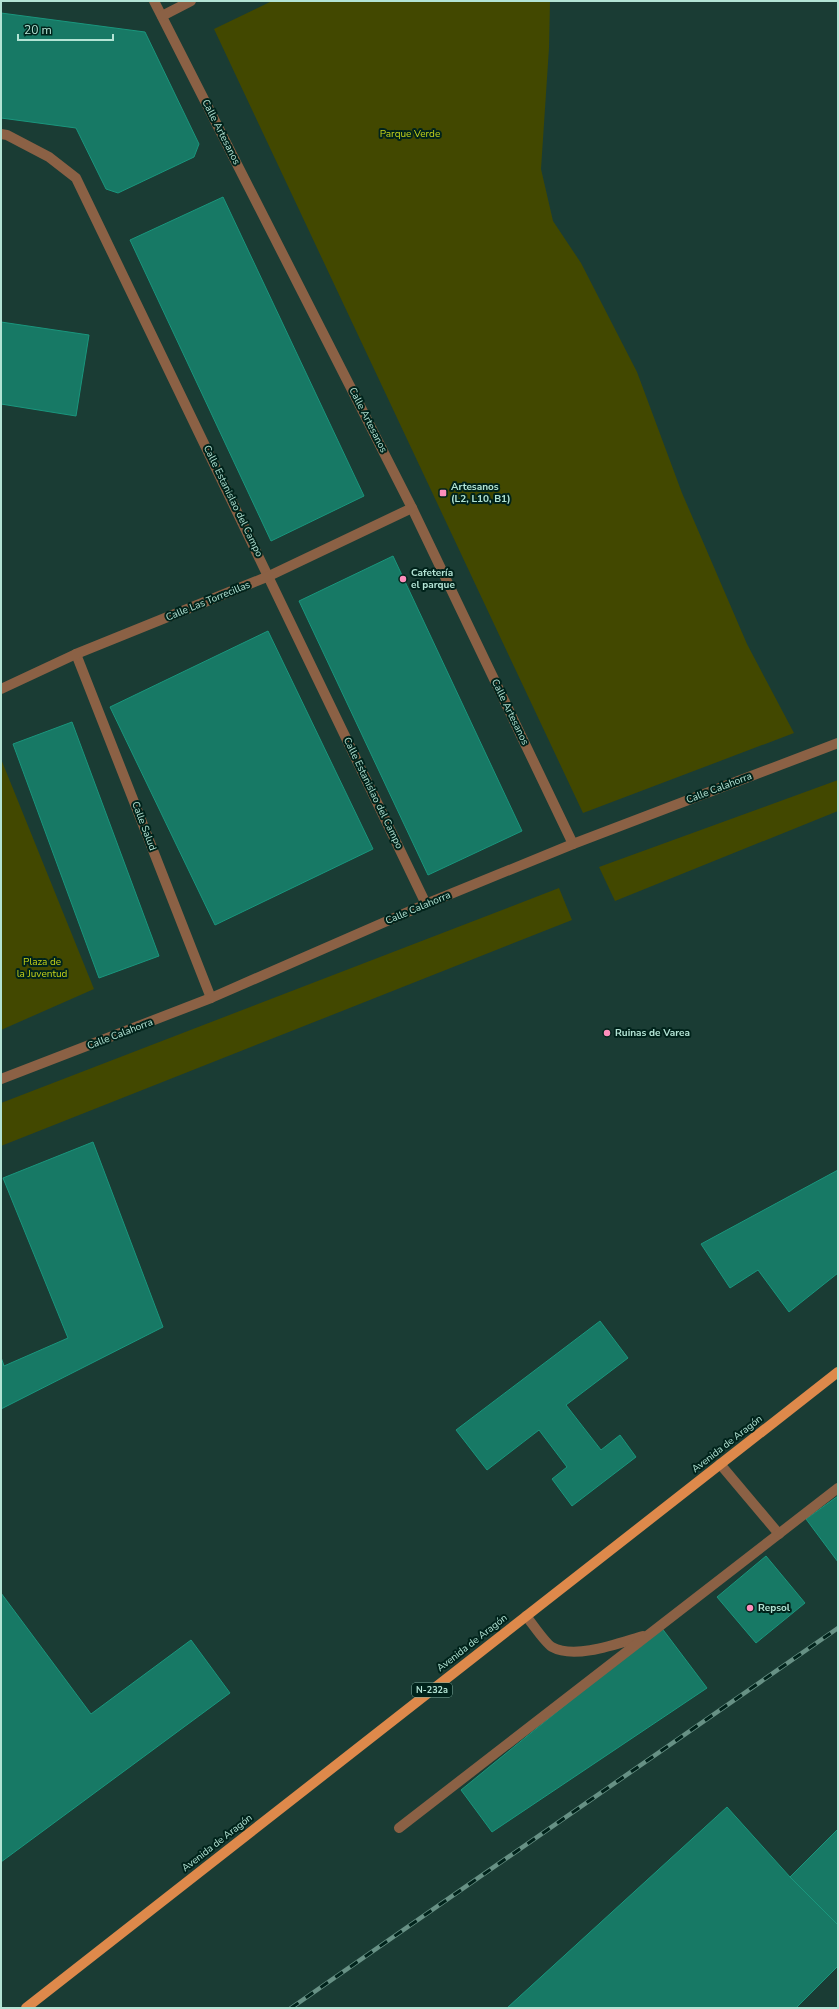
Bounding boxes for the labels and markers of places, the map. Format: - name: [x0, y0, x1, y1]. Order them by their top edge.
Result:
- place label: Artesanos (L2, L10, B1): [451, 480, 511, 506]
- marker: Artesanos (L2, L10, B1): [438, 488, 448, 498]
- place label: Cafetería el parque: [411, 566, 455, 592]
- marker: Cafetería el parque: [398, 574, 408, 584]
- place label: Ruinas de Varea: [615, 1026, 690, 1040]
- marker: Ruinas de Varea: [602, 1028, 612, 1038]
- place label: Repsol: [758, 1601, 791, 1615]
- marker: Repsol: [745, 1603, 755, 1613]

